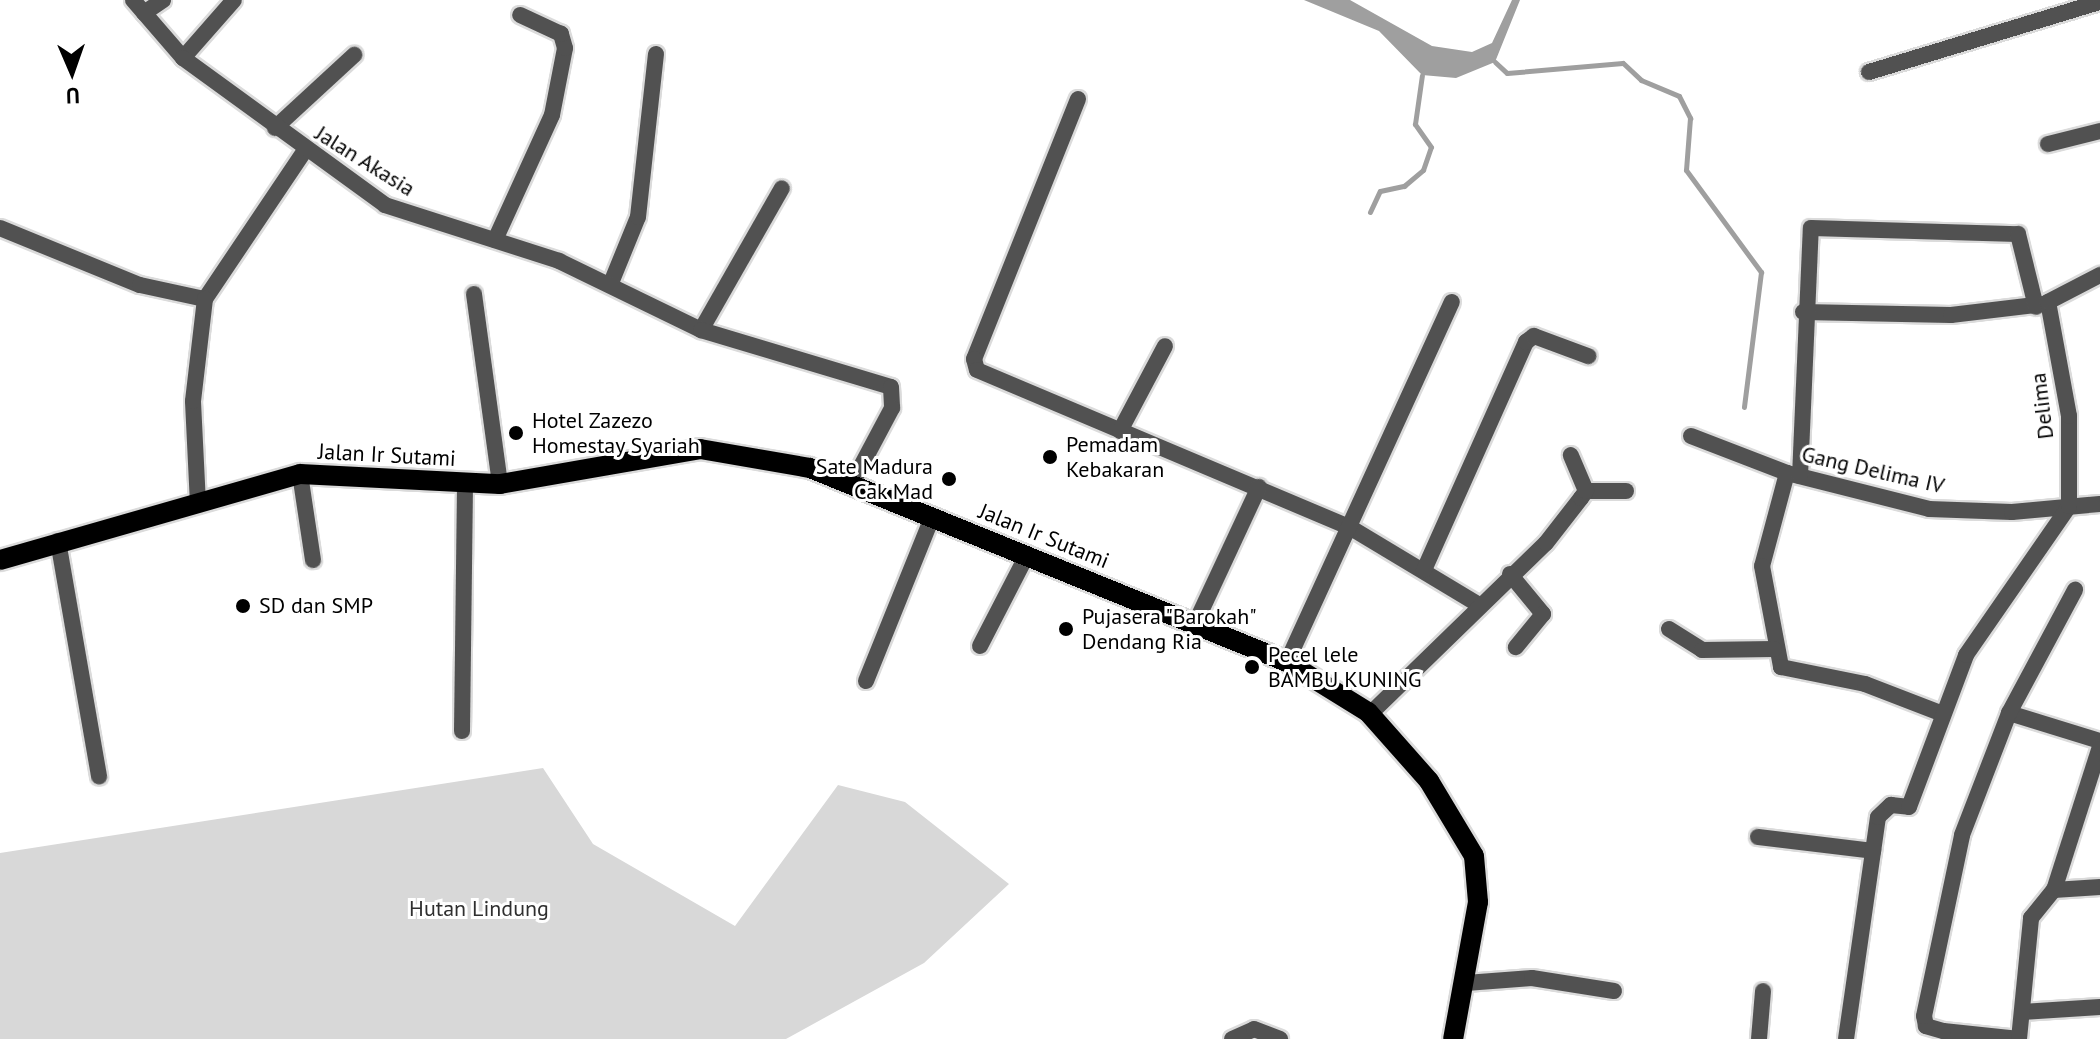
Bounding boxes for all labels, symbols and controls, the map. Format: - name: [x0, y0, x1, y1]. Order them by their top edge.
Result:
- north arrow: [32, 32, 112, 112]
- text: U: [65, 82, 80, 110]
- street label: Jalan Akasia: [310, 120, 420, 202]
- street label: Delima: [2025, 371, 2059, 441]
- place label: Hotel Zazezo Homestay Syariah: [532, 407, 701, 458]
- marker: Hotel Zazezo Homestay Syariah: [507, 424, 525, 442]
- place label: Pemadam Kebakaran: [1066, 431, 1164, 482]
- street label: Jalan Ir Sutami: [317, 438, 457, 472]
- street label: Gang Delima IV: [1799, 441, 1947, 499]
- marker: Pemadam Kebakaran: [1041, 448, 1059, 466]
- place label: Sate Madura Cak Mad: [816, 453, 933, 504]
- marker: Sate Madura Cak Mad: [940, 470, 958, 488]
- street label: Jalan Ir Sutami: [975, 498, 1113, 574]
- place label: SD dan SMP: [259, 593, 373, 619]
- marker: SD dan SMP: [234, 597, 252, 615]
- place label: Pujasera "Barokah" Dendang Ria: [1082, 603, 1258, 654]
- marker: Pujasera "Barokah" Dendang Ria: [1057, 620, 1075, 638]
- place label: Pecel lele BAMBU KUNING: [1268, 641, 1421, 692]
- marker: Pecel lele BAMBU KUNING: [1243, 658, 1261, 676]
- park label: Hutan Lindung: [409, 896, 549, 922]

